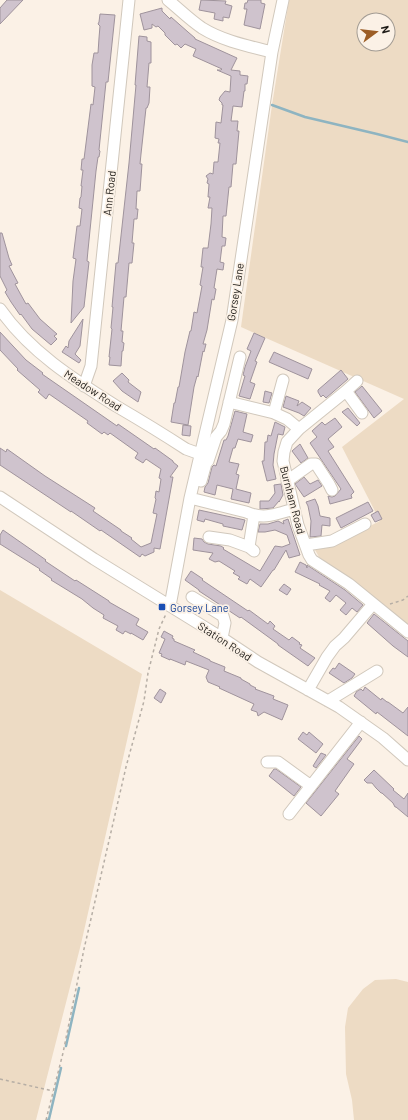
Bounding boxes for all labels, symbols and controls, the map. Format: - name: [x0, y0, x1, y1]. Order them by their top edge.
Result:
- north arrow: [356, 12, 396, 52]
- text: N: [379, 24, 393, 35]
- street label: Ann Road: [100, 170, 118, 216]
- street label: Gorsey Lane: [224, 262, 246, 322]
- street label: Meadow Road: [62, 367, 124, 413]
- street label: Burnham Road: [278, 465, 308, 535]
- place label: Gorsey Lane: [170, 601, 229, 614]
- marker: Gorsey Lane: [157, 602, 167, 612]
- street label: Station Road: [196, 619, 254, 663]

